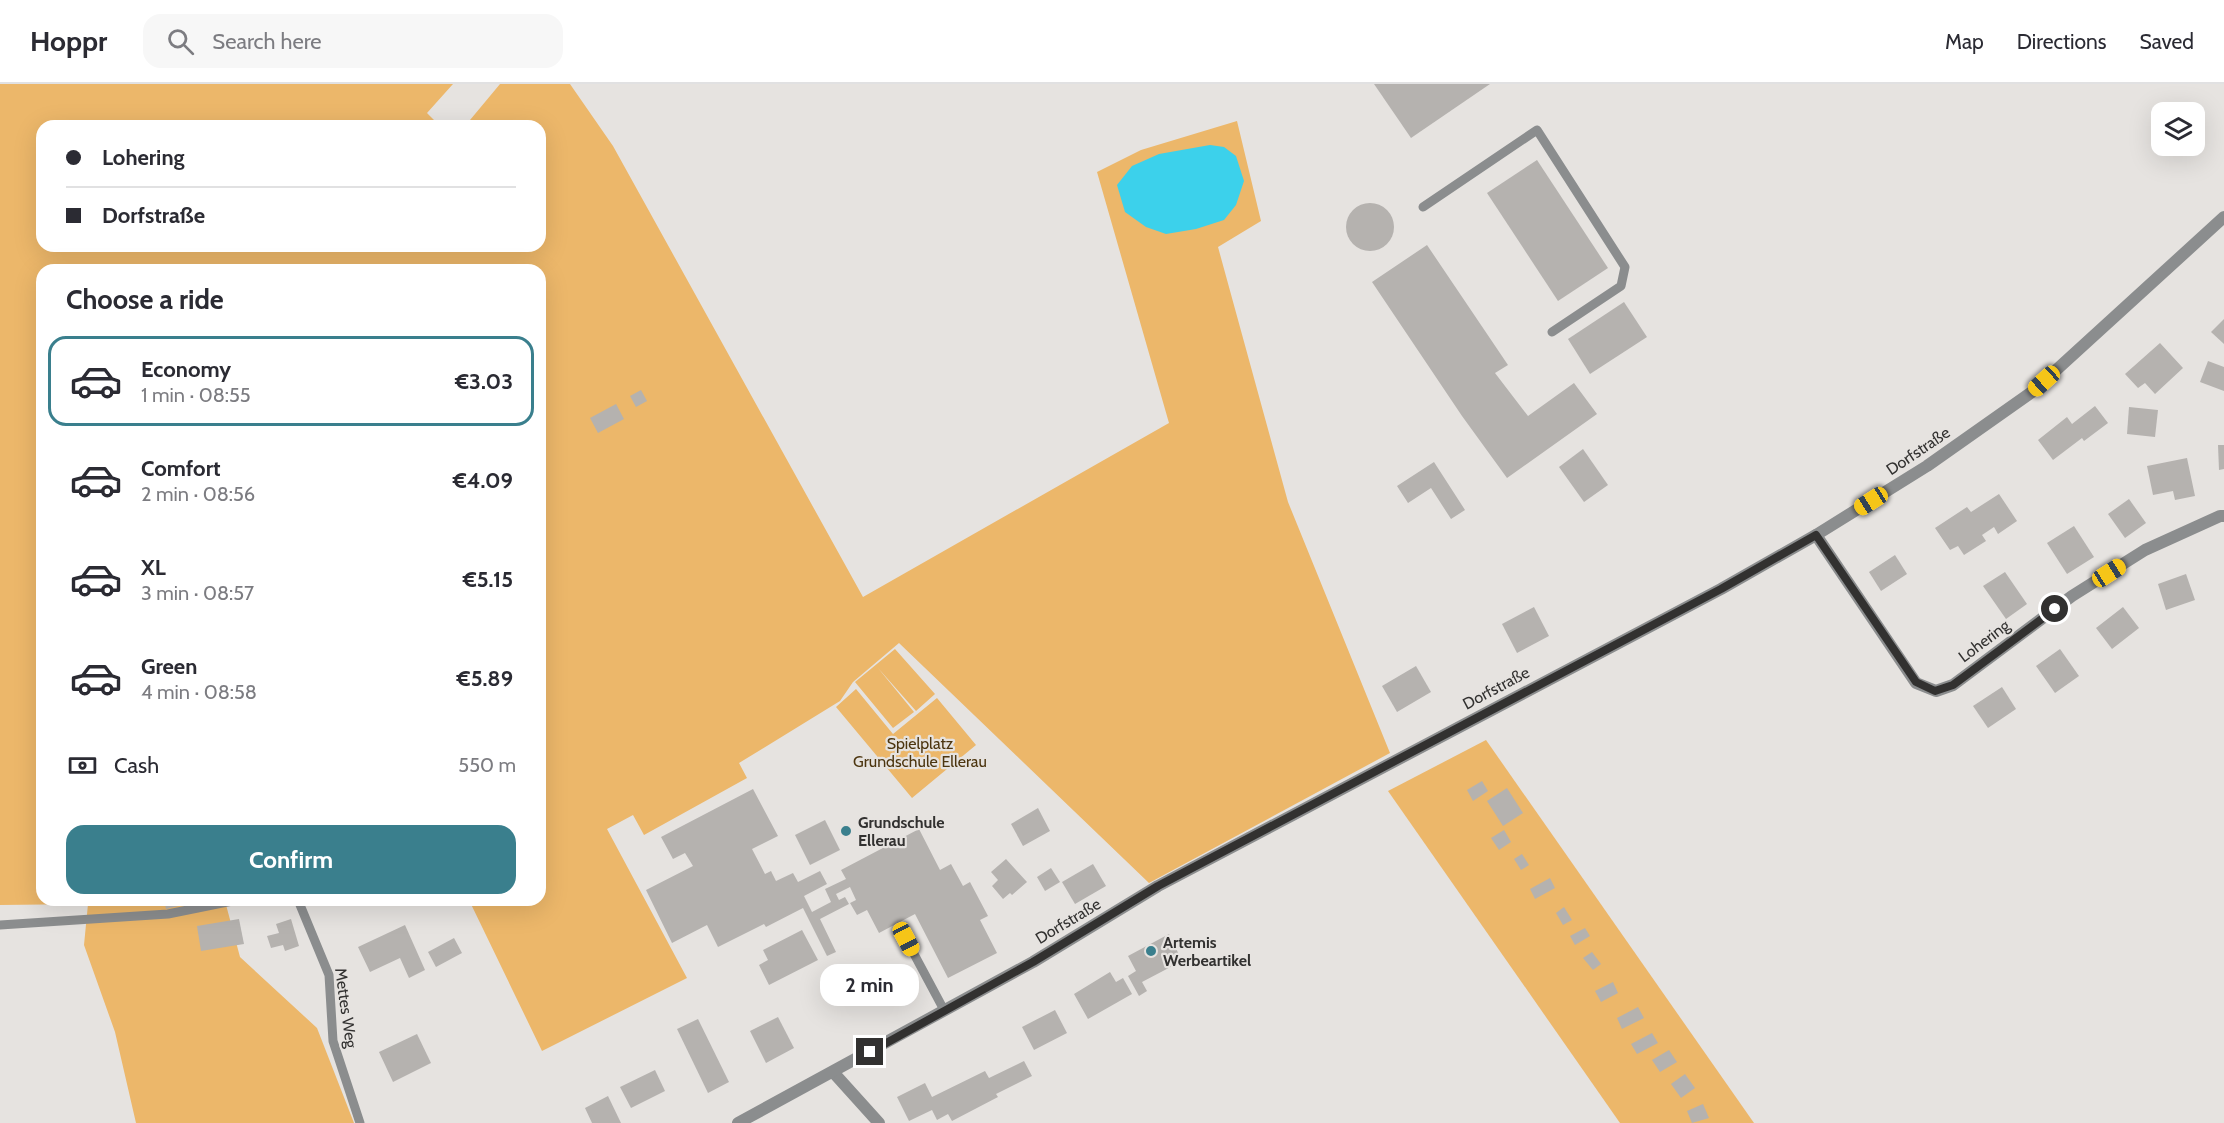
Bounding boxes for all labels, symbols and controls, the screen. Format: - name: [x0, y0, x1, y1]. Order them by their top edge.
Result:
- search box: [143, 14, 563, 68]
- text: Hoppr: [30, 24, 107, 58]
- icon: search: [164, 25, 197, 58]
- text: Search here: [212, 28, 322, 55]
- text: Map: [1945, 29, 1984, 54]
- text: Directions: [2017, 29, 2106, 54]
- text: Saved: [2139, 29, 2194, 54]
- map controls: [2151, 102, 2205, 156]
- button: layers: [2151, 102, 2205, 156]
- text: Lohering: [102, 144, 185, 171]
- text: Dorfstraße: [102, 202, 205, 229]
- text: Choose a ride: [66, 283, 224, 316]
- icon: car: [69, 354, 123, 408]
- text: Economy: [141, 356, 231, 383]
- car: [2025, 362, 2063, 400]
- text: €3.03: [455, 368, 513, 395]
- text: 1 min · 08:55: [141, 383, 251, 407]
- street label: Dorfstraße: [1883, 423, 1953, 479]
- icon: car: [69, 453, 123, 507]
- text: Comfort: [141, 455, 220, 482]
- text: €4.09: [453, 467, 513, 494]
- text: 2 min · 08:56: [141, 482, 255, 506]
- car: [1851, 484, 1891, 518]
- icon: car: [69, 552, 123, 606]
- text: XL: [141, 554, 166, 581]
- car: [2089, 556, 2129, 590]
- text: €5.15: [463, 566, 513, 593]
- text: 3 min · 08:57: [141, 581, 254, 605]
- route start: [2041, 595, 2068, 622]
- street label: Lohering: [1955, 615, 2014, 666]
- icon: car: [69, 651, 123, 705]
- text: Green: [141, 653, 197, 680]
- street label: Dorfstraße: [1459, 663, 1533, 713]
- text: €5.89: [457, 665, 513, 692]
- text: 4 min · 08:58: [141, 680, 257, 704]
- park label: Spielplatz Grundschule Ellerau: [853, 734, 987, 771]
- icon: cash: [66, 749, 99, 782]
- text: Cash: [114, 752, 159, 779]
- text: 550 m: [458, 753, 516, 777]
- place label: Grundschule Ellerau: [858, 813, 945, 850]
- marker: Grundschule Ellerau: [839, 824, 853, 838]
- button: Confirm: [66, 825, 516, 894]
- street label: Dorfstraße: [1032, 894, 1104, 948]
- car: [890, 919, 922, 959]
- place label: Artemis Werbeartikel: [1163, 933, 1251, 970]
- marker: Artemis Werbeartikel: [1144, 944, 1158, 958]
- callout: 2 min: [820, 965, 920, 1007]
- street label: Mettes Weg: [331, 967, 361, 1050]
- text: 2 min: [845, 973, 894, 997]
- route end: [856, 1038, 883, 1065]

